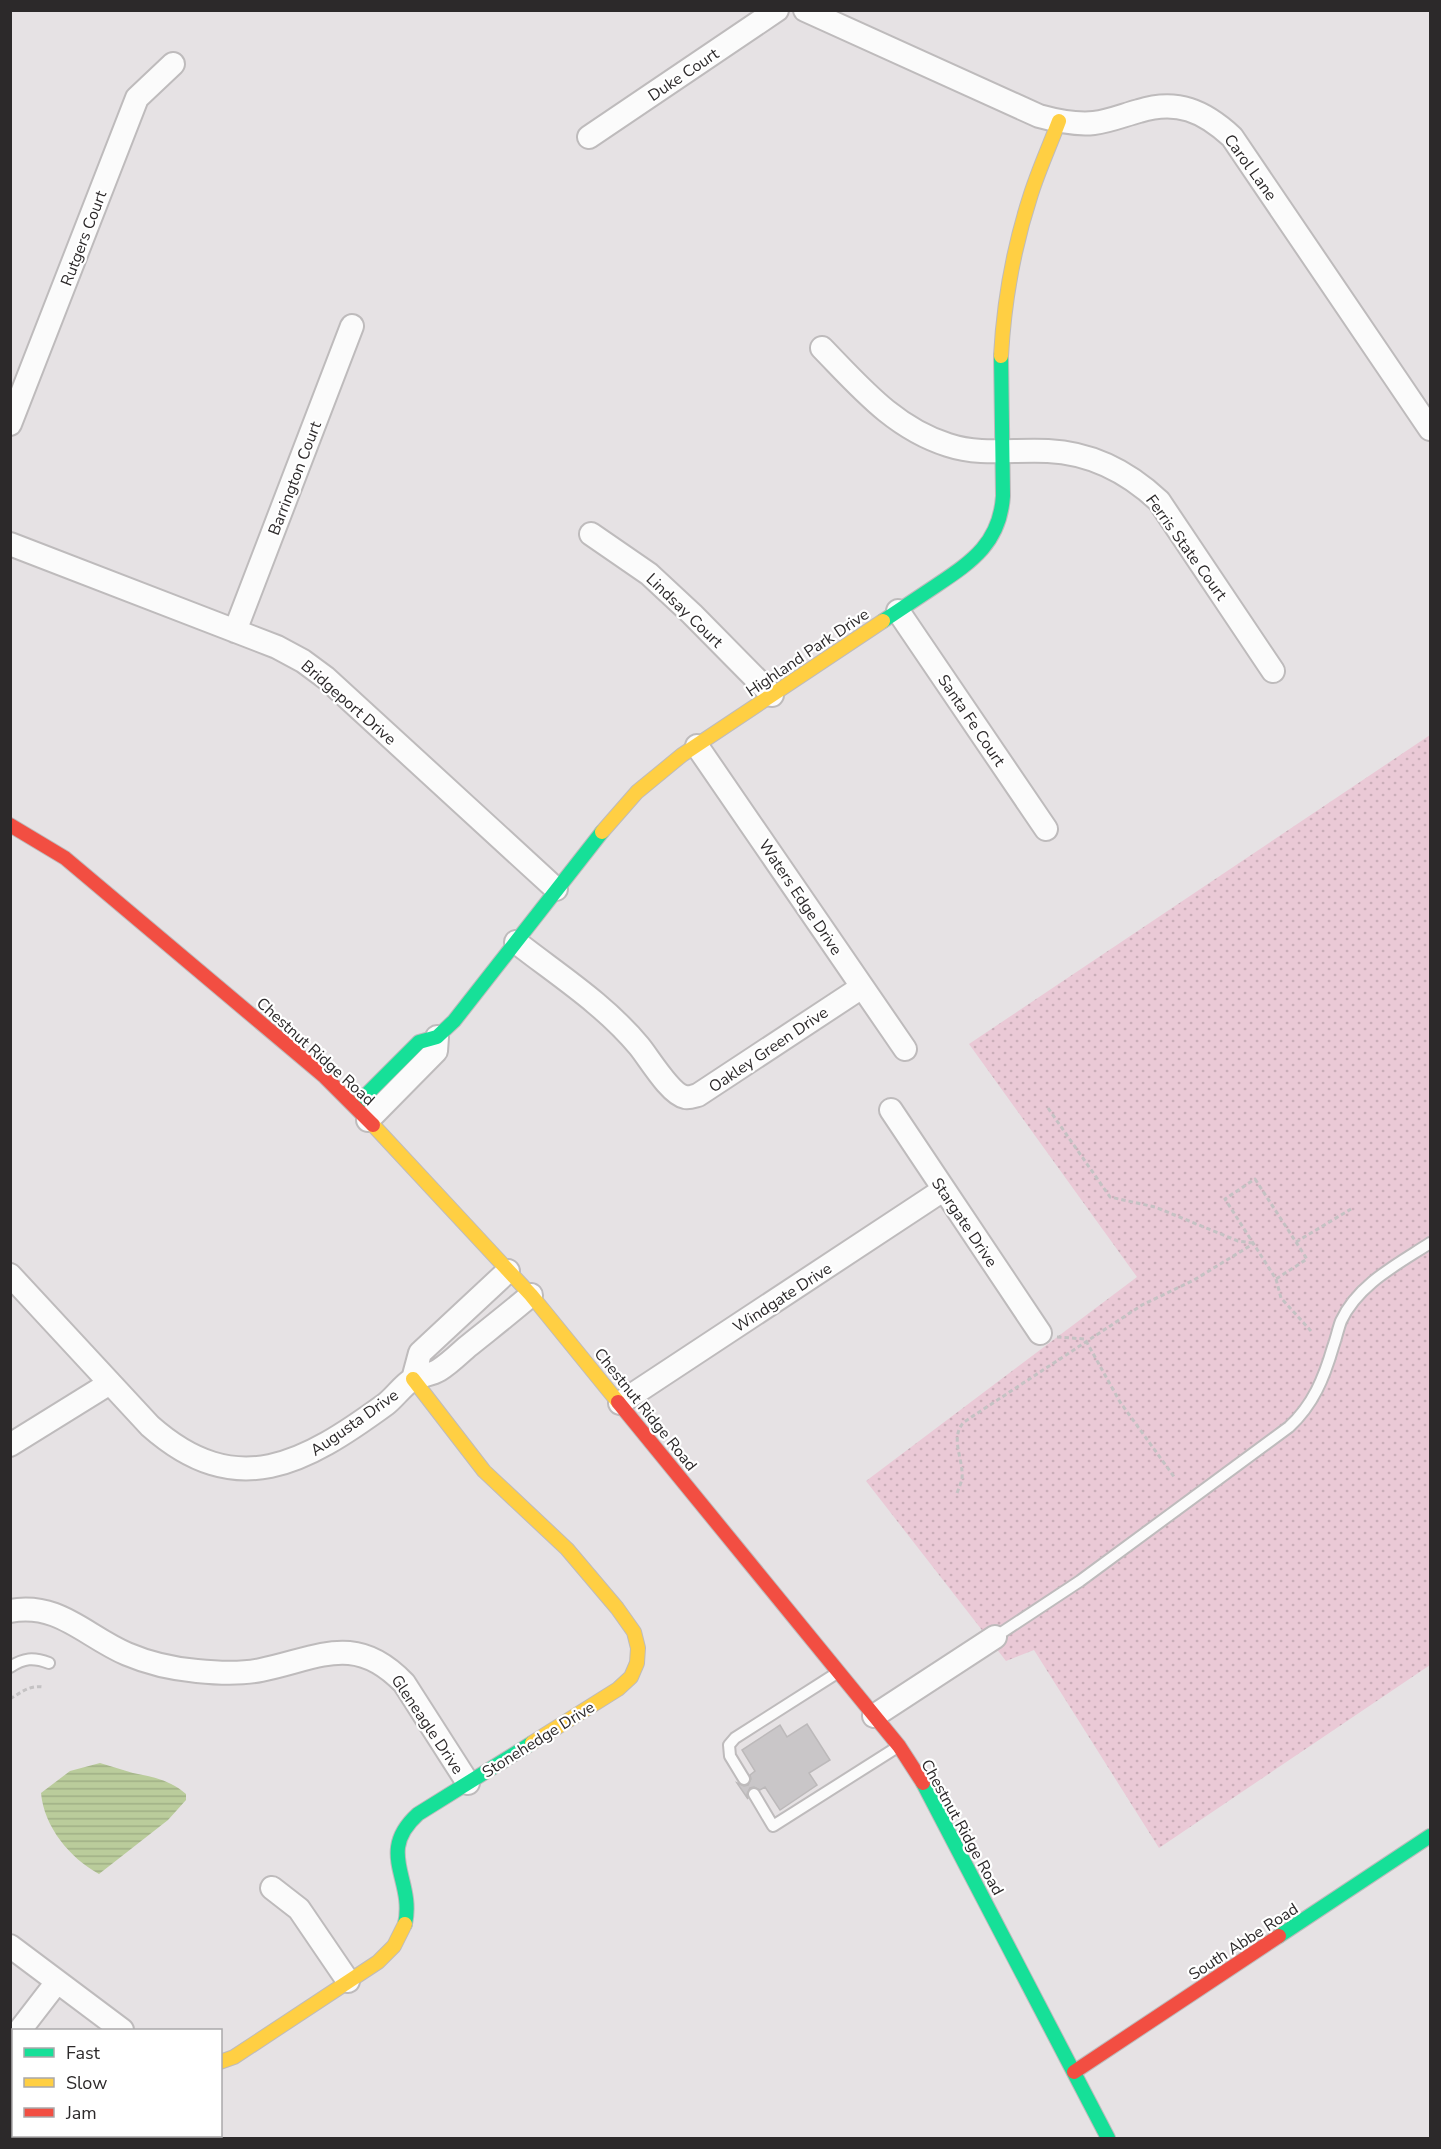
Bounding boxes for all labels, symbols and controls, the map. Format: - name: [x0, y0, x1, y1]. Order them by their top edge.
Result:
- street label: Duke Court: [644, 43, 724, 107]
- street label: Carol Lane: [1219, 130, 1282, 205]
- street label: Rutgers Court: [56, 187, 112, 289]
- street label: Barrington Court: [263, 418, 327, 538]
- street label: Ferris State Court: [1140, 490, 1232, 605]
- street label: Lindsay Court: [641, 568, 728, 653]
- street label: Highland Park Drive: [742, 603, 873, 702]
- street label: Bridgeport Drive: [296, 655, 401, 750]
- street label: Santa Fe Court: [932, 670, 1010, 771]
- street label: Waters Edge Drive: [753, 835, 847, 960]
- street label: Chestnut Ridge Road: [251, 993, 379, 1111]
- street label: Oakley Green Drive: [705, 1002, 833, 1098]
- street label: Stargate Drive: [926, 1174, 1002, 1272]
- street label: Windgate Drive: [729, 1258, 836, 1338]
- street label: Chestnut Ridge Road: [589, 1344, 702, 1476]
- street label: Augusta Drive: [306, 1384, 403, 1461]
- street label: Gleneagle Drive: [386, 1671, 469, 1779]
- street label: Stonehedge Drive: [478, 1696, 599, 1783]
- street label: Chestnut Ridge Road: [916, 1756, 1009, 1899]
- street label: South Abbe Road: [1184, 1898, 1303, 1986]
- legend: [12, 2029, 222, 2137]
- text: Fast: [66, 2041, 101, 2065]
- text: Slow: [66, 2071, 107, 2095]
- text: Jam: [65, 2101, 97, 2125]

